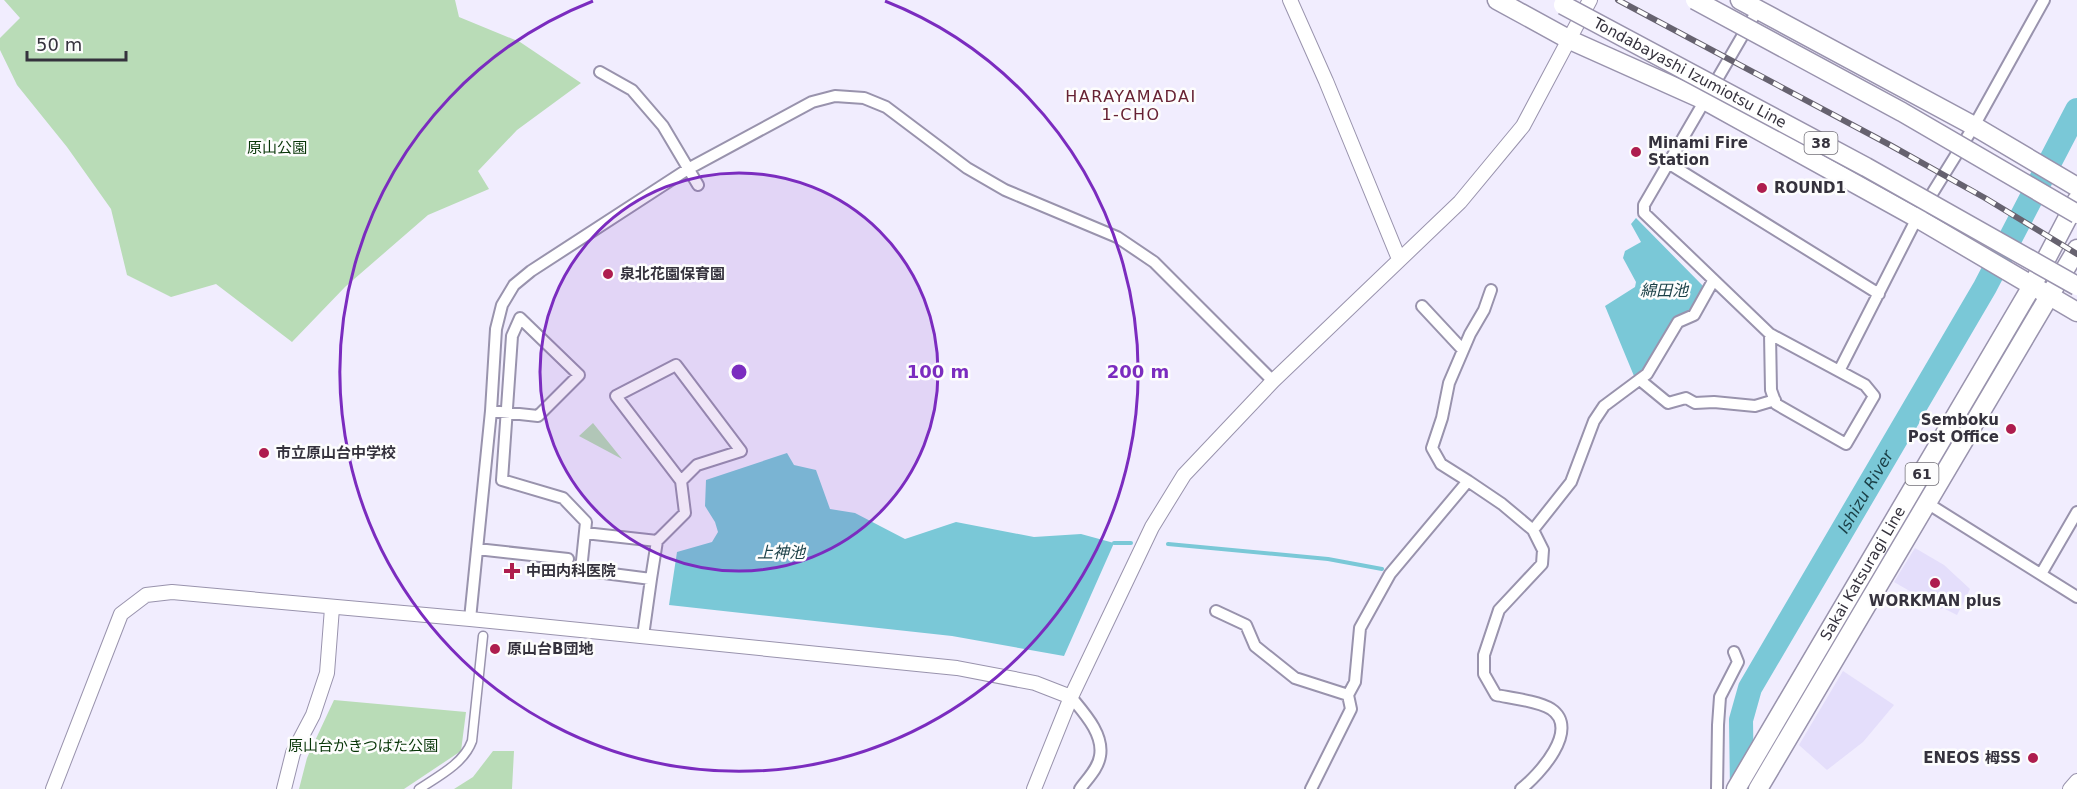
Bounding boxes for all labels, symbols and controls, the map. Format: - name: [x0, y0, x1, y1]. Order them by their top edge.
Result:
- street label: Tondabayashi Izumiotsu Line: [1589, 13, 1790, 132]
- scale bar: [27, 24, 126, 62]
- text: 50 m: [36, 34, 82, 55]
- district label: HARAYAMADAI 1-CHO: [1065, 87, 1197, 124]
- road number: 38: [1804, 132, 1838, 154]
- place label: Minami Fire Station: [1648, 134, 1748, 169]
- park label: 原山公園: [247, 139, 307, 157]
- marker: Minami Fire Station: [1629, 145, 1643, 159]
- place label: ROUND1: [1774, 179, 1846, 197]
- marker: ROUND1: [1755, 181, 1769, 195]
- place label: 泉北花園保育園: [620, 265, 725, 283]
- marker: 泉北花園保育園: [601, 267, 615, 281]
- water label: 綿田池: [1640, 281, 1690, 300]
- text: 100 m: [907, 361, 969, 382]
- text: 200 m: [1107, 361, 1169, 382]
- centre of rings: [729, 362, 749, 382]
- place label: Semboku Post Office: [1908, 411, 1999, 446]
- marker: Semboku Post Office: [2004, 422, 2018, 436]
- place label: 市立原山台中学校: [276, 444, 396, 462]
- water label: Ishizu River: [1834, 445, 1898, 536]
- marker: 市立原山台中学校: [257, 446, 271, 460]
- road number: 61: [1906, 463, 1938, 485]
- street label: Sakai Katsuragi Line: [1816, 503, 1909, 644]
- water label: 上神池: [757, 543, 807, 562]
- marker: 中田内科医院: [503, 562, 521, 580]
- place label: 中田内科医院: [526, 562, 616, 580]
- marker: WORKMAN plus: [1928, 576, 1942, 590]
- place label: WORKMAN plus: [1869, 592, 2001, 610]
- place label: 原山台B団地: [507, 640, 593, 658]
- marker: 原山台B団地: [488, 642, 502, 656]
- park label: 原山台かきつばた公園: [288, 737, 438, 755]
- place label: ENEOS 栂SS: [1923, 749, 2021, 767]
- marker: ENEOS 栂SS: [2026, 751, 2040, 765]

